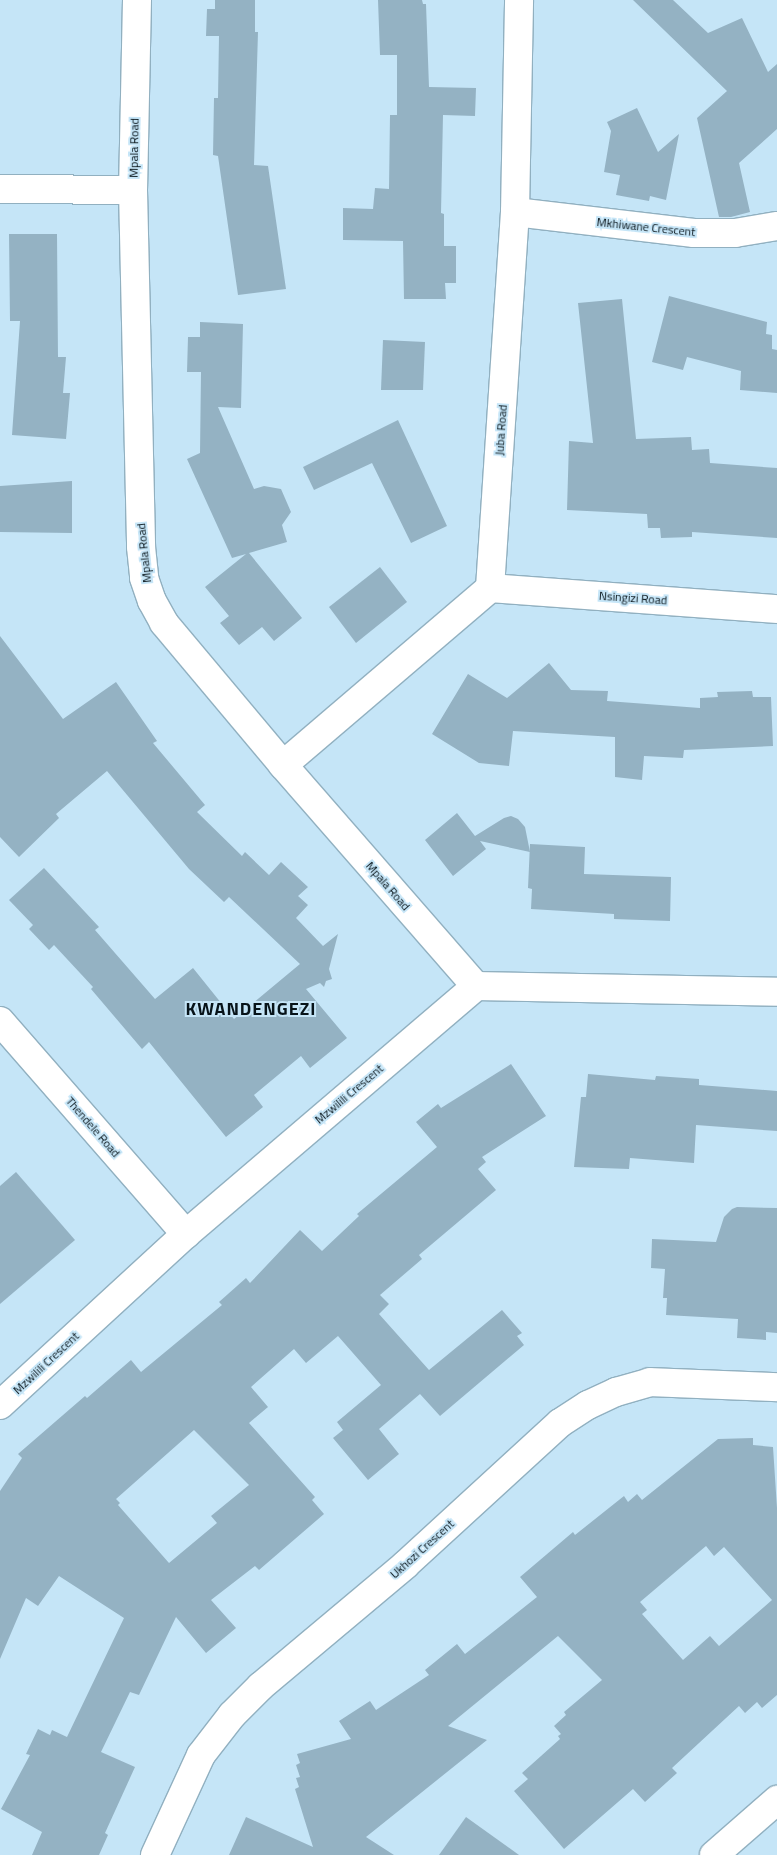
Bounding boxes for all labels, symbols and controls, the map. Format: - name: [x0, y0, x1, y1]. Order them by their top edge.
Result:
- street label: Mpala Road: [126, 118, 142, 178]
- street label: Mkhiwane Crescent: [596, 215, 696, 239]
- street label: Juba Road: [492, 404, 510, 456]
- street label: Mpala Road: [134, 523, 154, 583]
- street label: Nsingizi Road: [598, 588, 668, 608]
- street label: Mpala Road: [363, 859, 413, 913]
- district label: KWANDENGEZI: [184, 998, 318, 1020]
- street label: Mzwilili Crescent: [312, 1061, 386, 1127]
- street label: Thendele Road: [63, 1094, 123, 1160]
- street label: Mzwilili Crescent: [10, 1329, 82, 1397]
- street label: Ukhozi Crescent: [387, 1517, 457, 1581]

